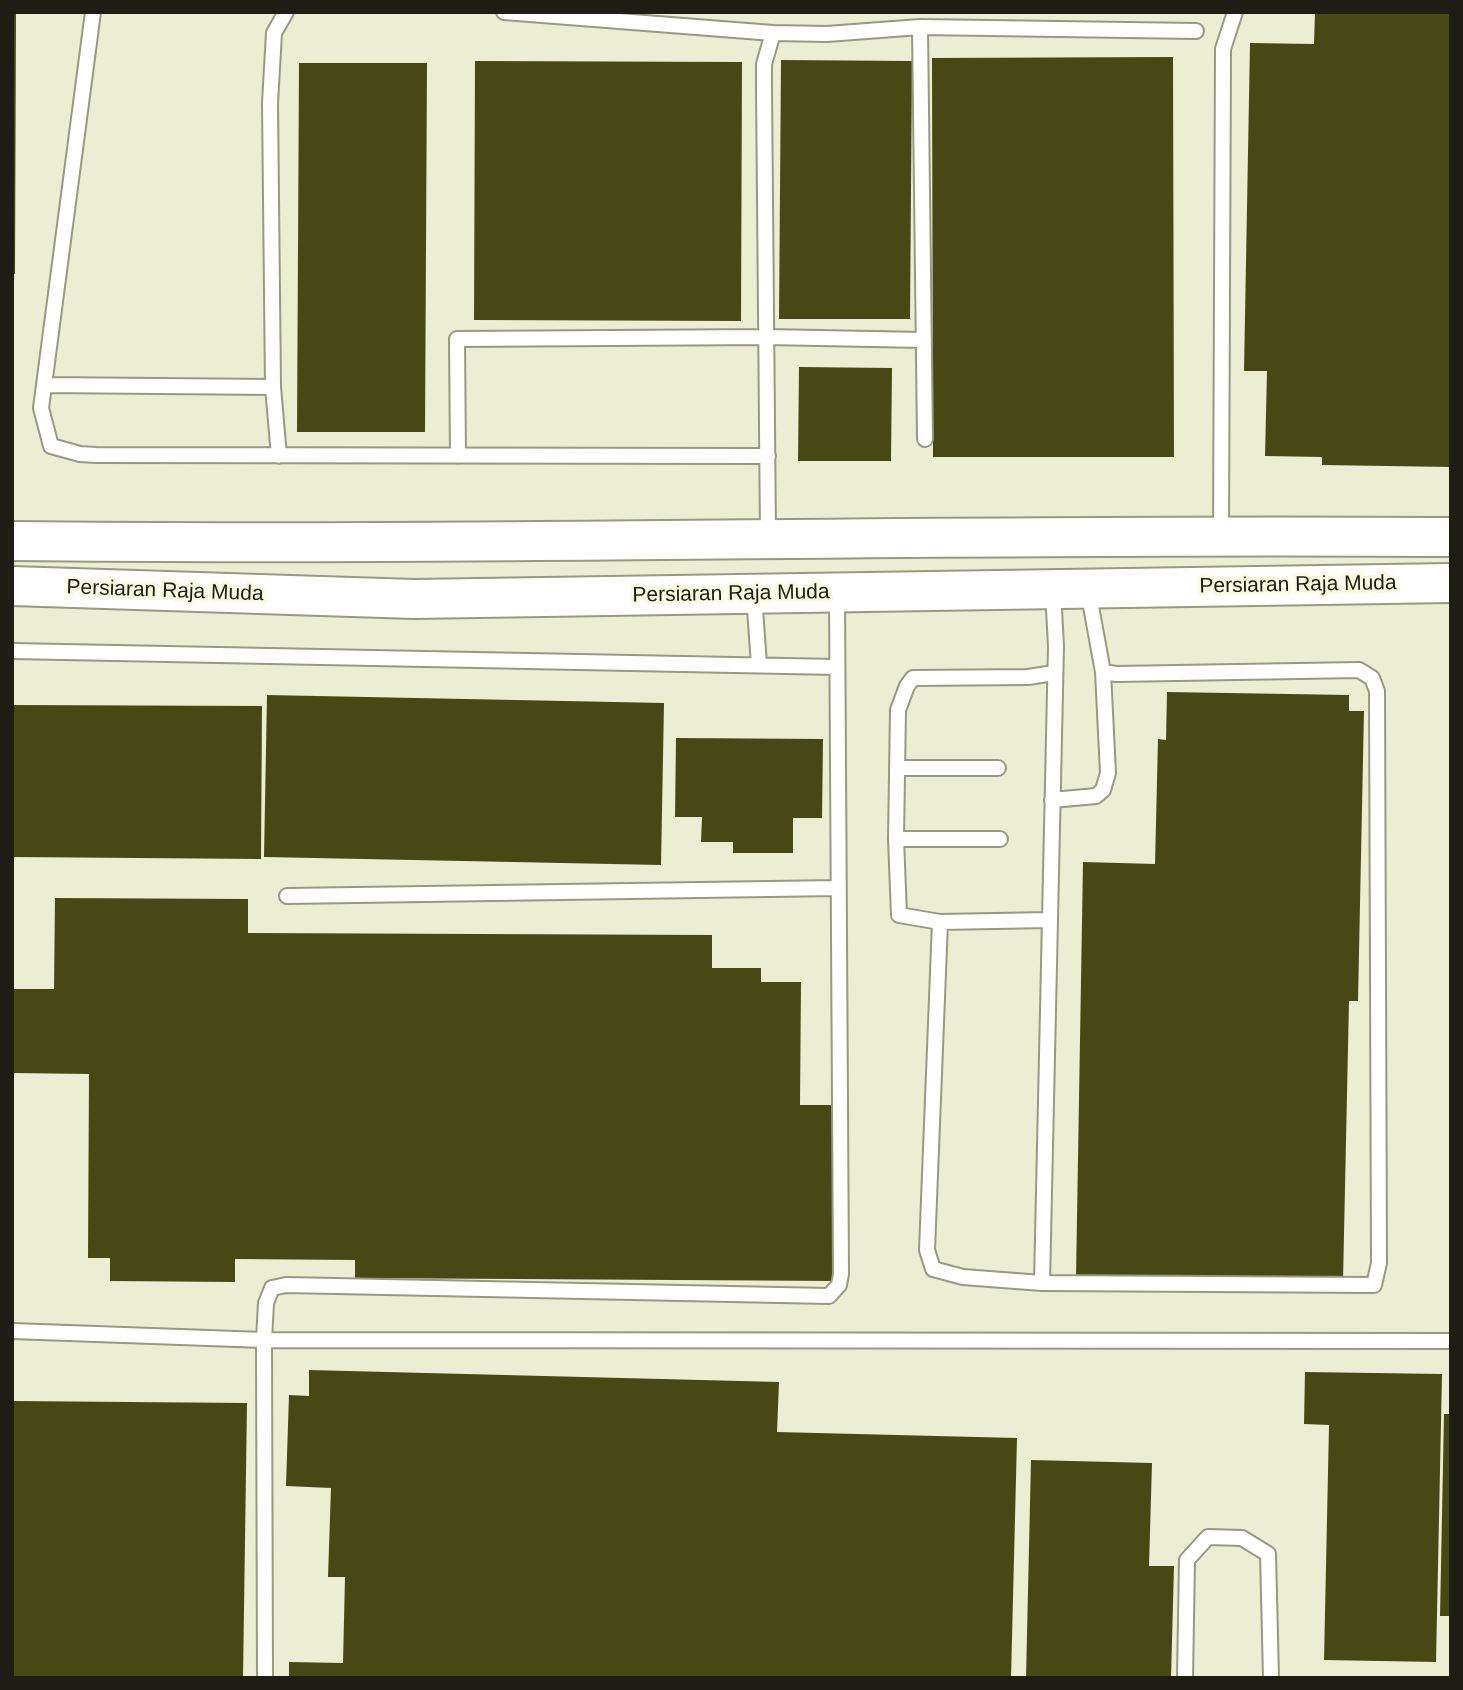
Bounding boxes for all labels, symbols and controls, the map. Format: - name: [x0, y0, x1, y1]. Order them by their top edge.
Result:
- street label: Persiaran Raja Muda: [1199, 571, 1397, 599]
- street label: Persiaran Raja Muda: [66, 575, 264, 607]
- street label: Persiaran Raja Muda: [632, 580, 830, 608]

